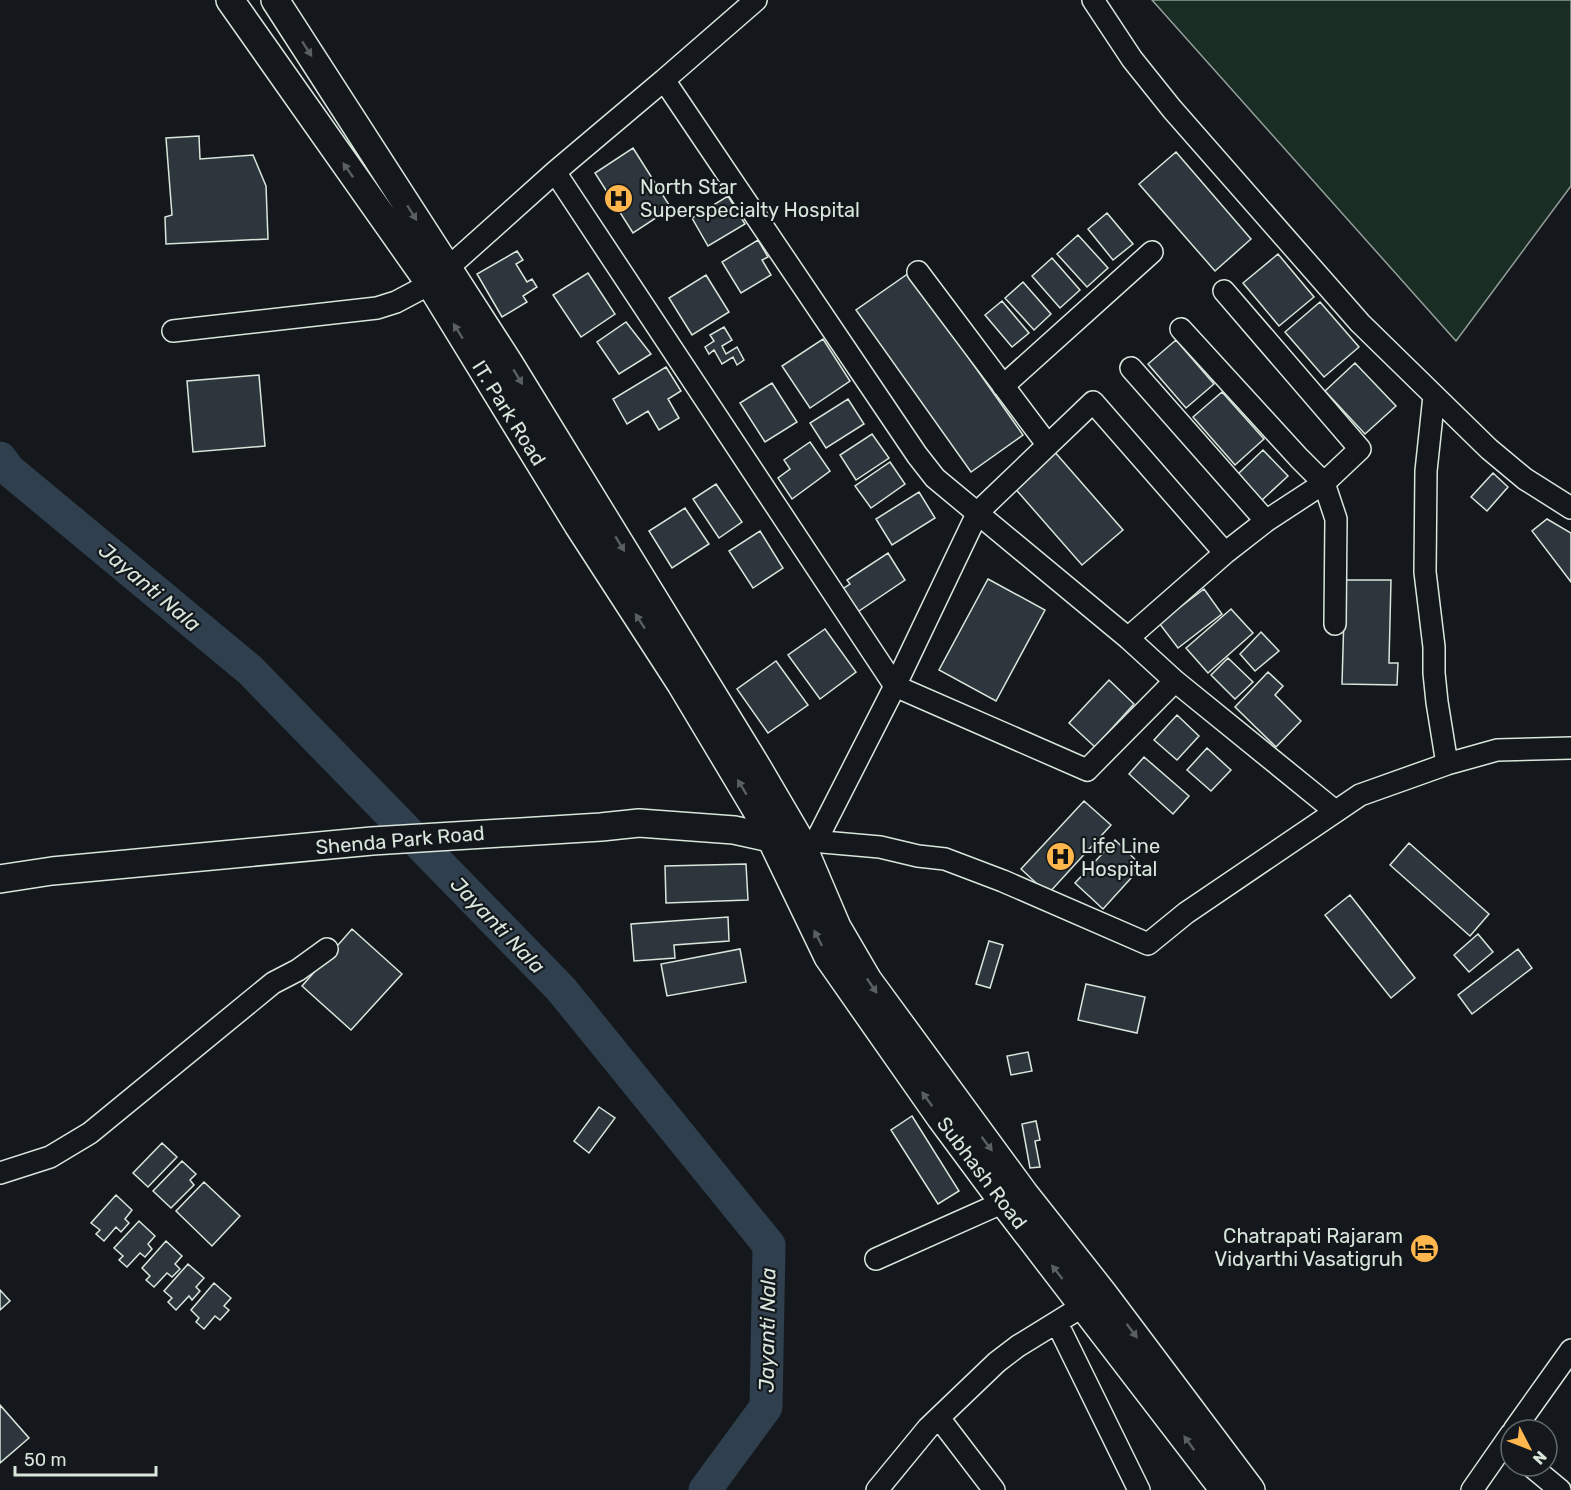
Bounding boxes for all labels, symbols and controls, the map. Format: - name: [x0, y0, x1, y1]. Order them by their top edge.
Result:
- one-way arrow: [302, 41, 313, 57]
- one-way arrow: [342, 162, 354, 178]
- place label: North Star Superspecialty Hospital: [640, 175, 860, 222]
- hospital icon: North Star Superspecialty Hospital: [603, 183, 635, 215]
- one-way arrow: [407, 205, 418, 221]
- one-way arrow: [453, 323, 464, 339]
- street label: IT. Park Road: [467, 356, 551, 470]
- one-way arrow: [513, 369, 524, 385]
- one-way arrow: [614, 535, 625, 552]
- water label: Jayanti Nala: [94, 537, 206, 637]
- one-way arrow: [634, 613, 645, 629]
- one-way arrow: [737, 779, 748, 795]
- street label: Shenda Park Road: [315, 821, 485, 859]
- place label: Life Line Hospital: [1081, 834, 1160, 881]
- hospital icon: Life Line Hospital: [1044, 841, 1076, 873]
- water label: Jayanti Nala: [446, 871, 550, 979]
- one-way arrow: [813, 929, 823, 946]
- one-way arrow: [867, 978, 878, 994]
- one-way arrow: [921, 1092, 933, 1108]
- street label: Subhash Road: [932, 1112, 1032, 1234]
- one-way arrow: [981, 1135, 993, 1151]
- place label: Chatrapati Rajaram Vidyarthi Vasatigruh: [1214, 1224, 1403, 1271]
- hotel icon: Chatrapati Rajaram Vidyarthi Vasatigruh: [1408, 1232, 1440, 1264]
- one-way arrow: [1050, 1264, 1063, 1280]
- water label: Jayanti Nala: [753, 1267, 781, 1393]
- one-way arrow: [1126, 1323, 1138, 1339]
- north arrow: [1499, 1418, 1559, 1478]
- one-way arrow: [1183, 1435, 1195, 1451]
- scale bar: [15, 1439, 156, 1477]
- text: N: [1529, 1447, 1551, 1468]
- text: 50 m: [24, 1449, 67, 1471]

